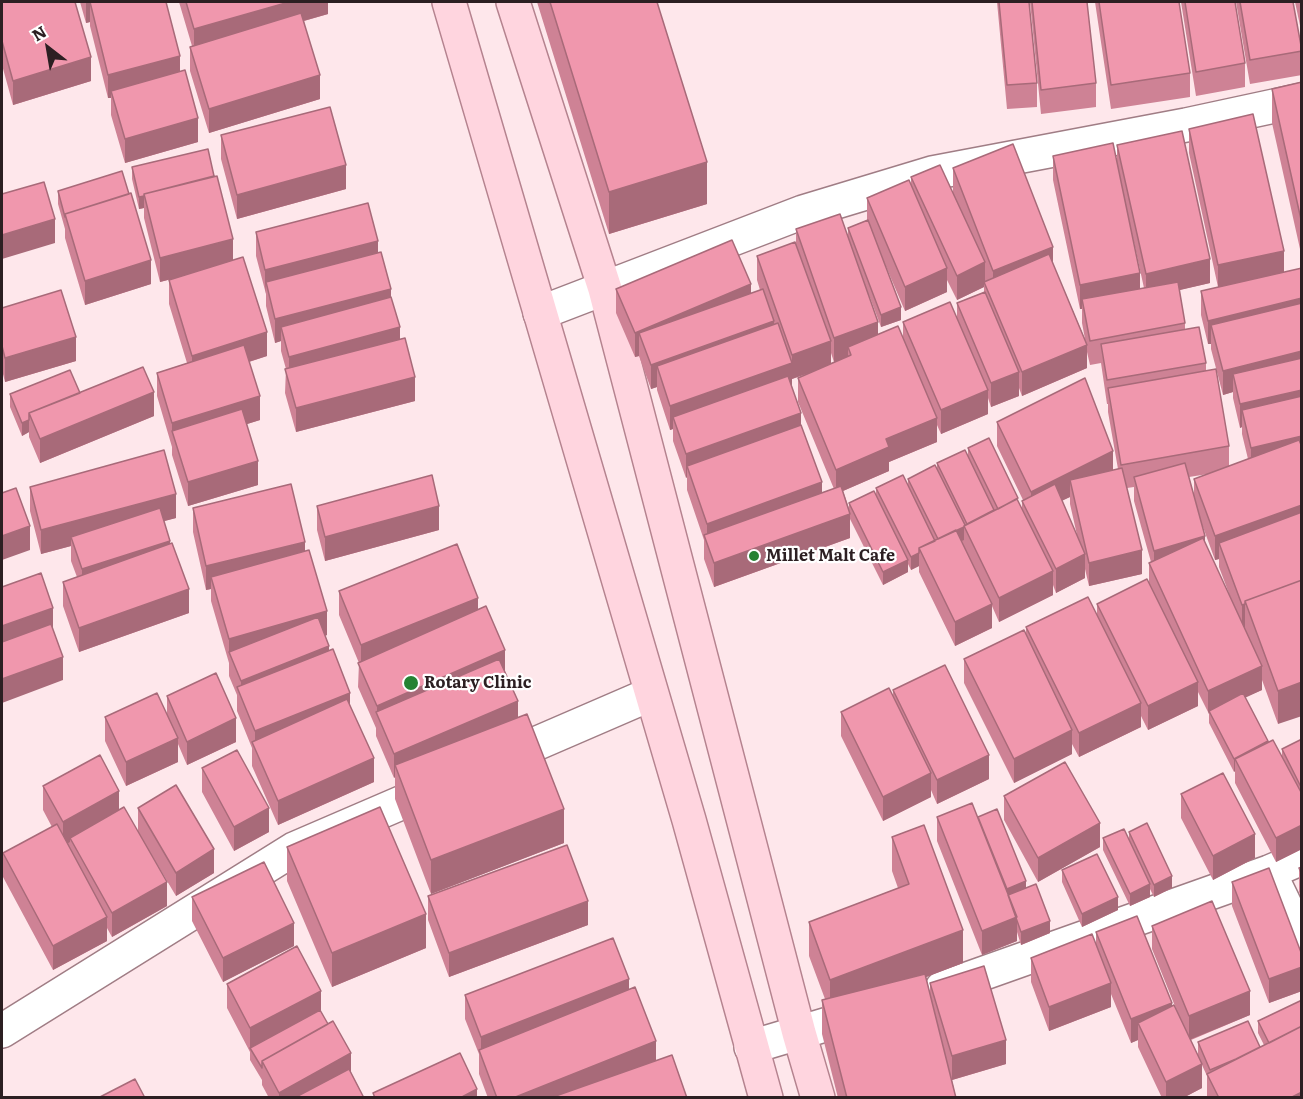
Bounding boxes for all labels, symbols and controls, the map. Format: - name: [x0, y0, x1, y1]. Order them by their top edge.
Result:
- north arrow: [18, 18, 78, 78]
- text: N: [27, 19, 51, 46]
- place label: Millet Malt Cafe: [766, 546, 895, 566]
- marker: Millet Malt Cafe: [747, 549, 761, 563]
- place label: Rotary Clinic: [424, 673, 531, 693]
- marker: Rotary Clinic: [402, 674, 420, 692]

